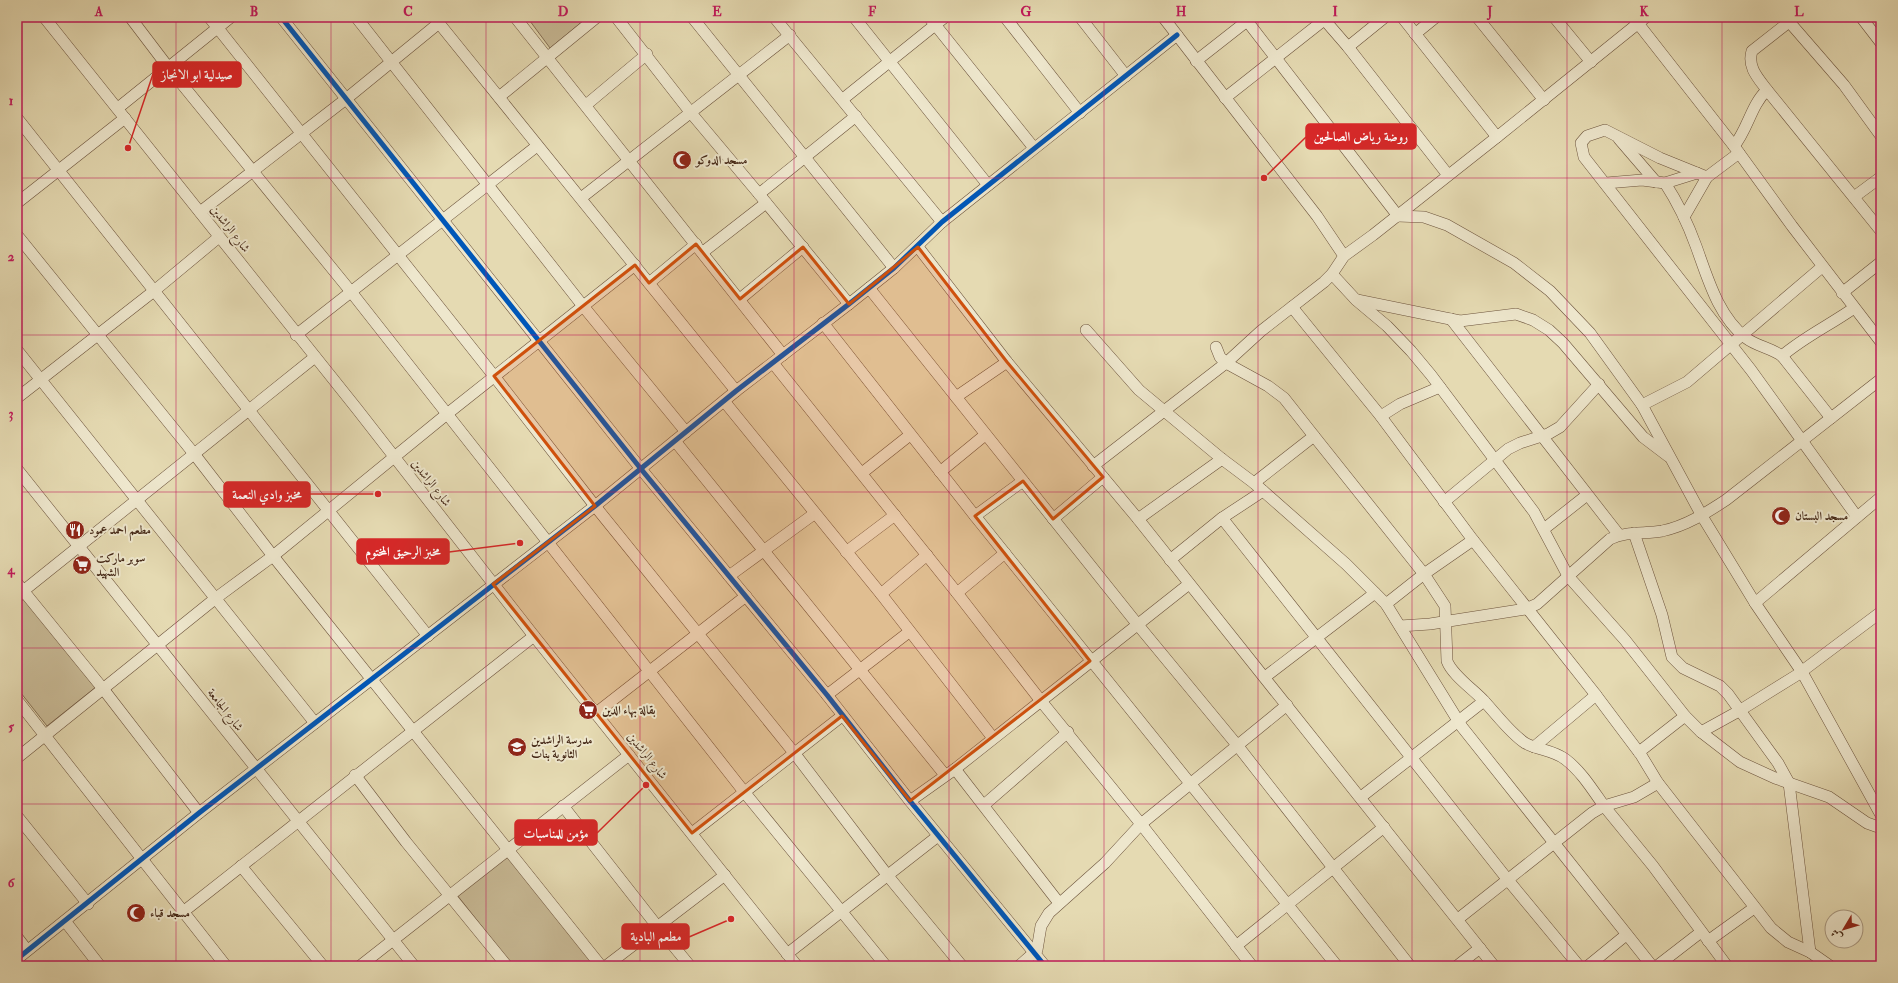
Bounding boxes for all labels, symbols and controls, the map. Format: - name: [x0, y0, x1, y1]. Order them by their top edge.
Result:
- text: A: [94, 4, 104, 20]
- text: B: [250, 4, 258, 20]
- text: C: [403, 4, 413, 20]
- text: D: [558, 4, 569, 20]
- text: E: [712, 4, 722, 20]
- text: F: [868, 4, 877, 20]
- text: G: [1021, 4, 1032, 20]
- text: H: [1176, 4, 1187, 20]
- text: I: [1332, 4, 1338, 20]
- text: J: [1486, 4, 1493, 21]
- text: K: [1639, 4, 1649, 20]
- text: L: [1794, 4, 1804, 20]
- callout: صيدلية ابو الانجاز: [153, 62, 241, 87]
- text: صيدلية ابو الانجاز: [159, 67, 233, 83]
- text: 1: [9, 93, 14, 109]
- callout: روضة رياض الصالحين: [1306, 124, 1416, 149]
- text: روضة رياض الصالحين: [1314, 129, 1408, 145]
- mosque icon: مسجد الدوكو: [671, 149, 693, 171]
- place label: مسجد الدوكو: [694, 153, 748, 168]
- street label: شارع الراشدين: [205, 202, 253, 258]
- text: 2: [8, 249, 15, 265]
- text: 3: [9, 406, 14, 422]
- street label: شارع الراشدين: [406, 456, 454, 512]
- callout: مخبز وادي النعمة: [224, 482, 310, 507]
- text: مخبز وادي النعمة: [232, 487, 303, 506]
- mosque icon: مسجد البستان: [1770, 505, 1792, 527]
- place label: مسجد البستان: [1795, 509, 1848, 524]
- restaurant icon: مطعم احمد عمود: [64, 519, 86, 541]
- place label: مطعم احمد عمود: [89, 523, 151, 541]
- callout: مخبز الرحيق المختوم: [357, 539, 449, 564]
- text: مخبز الرحيق المختوم: [365, 544, 442, 563]
- place label: سوبر ماركت الشهيد: [96, 551, 145, 580]
- supermarket icon: سوبر ماركت الشهيد: [71, 554, 93, 576]
- text: 4: [6, 562, 15, 578]
- street label: شارع الجامعة: [201, 686, 246, 736]
- supermarket icon: بقالة بهاء الدين: [577, 699, 599, 721]
- place label: بقالة بهاء الدين: [602, 703, 656, 719]
- text: 5: [8, 719, 14, 735]
- street label: شارع الراشدين: [621, 730, 670, 784]
- place label: مدرسة الراشدين الثانوية بنات: [531, 733, 593, 762]
- school or university icon: مدرسة الراشدين الثانوية بنات: [506, 736, 528, 758]
- callout: مؤمن للمناسبات: [515, 820, 597, 845]
- text: مؤمن للمناسبات: [523, 826, 589, 842]
- text: 6: [8, 875, 16, 891]
- mosque icon: مسجد قباء: [125, 902, 147, 924]
- place label: مسجد قباء: [150, 906, 190, 921]
- north arrow: [1824, 909, 1864, 949]
- callout: مطعم البادية: [622, 924, 689, 949]
- text: ش: [1828, 926, 1845, 943]
- text: مطعم البادية: [631, 929, 682, 949]

